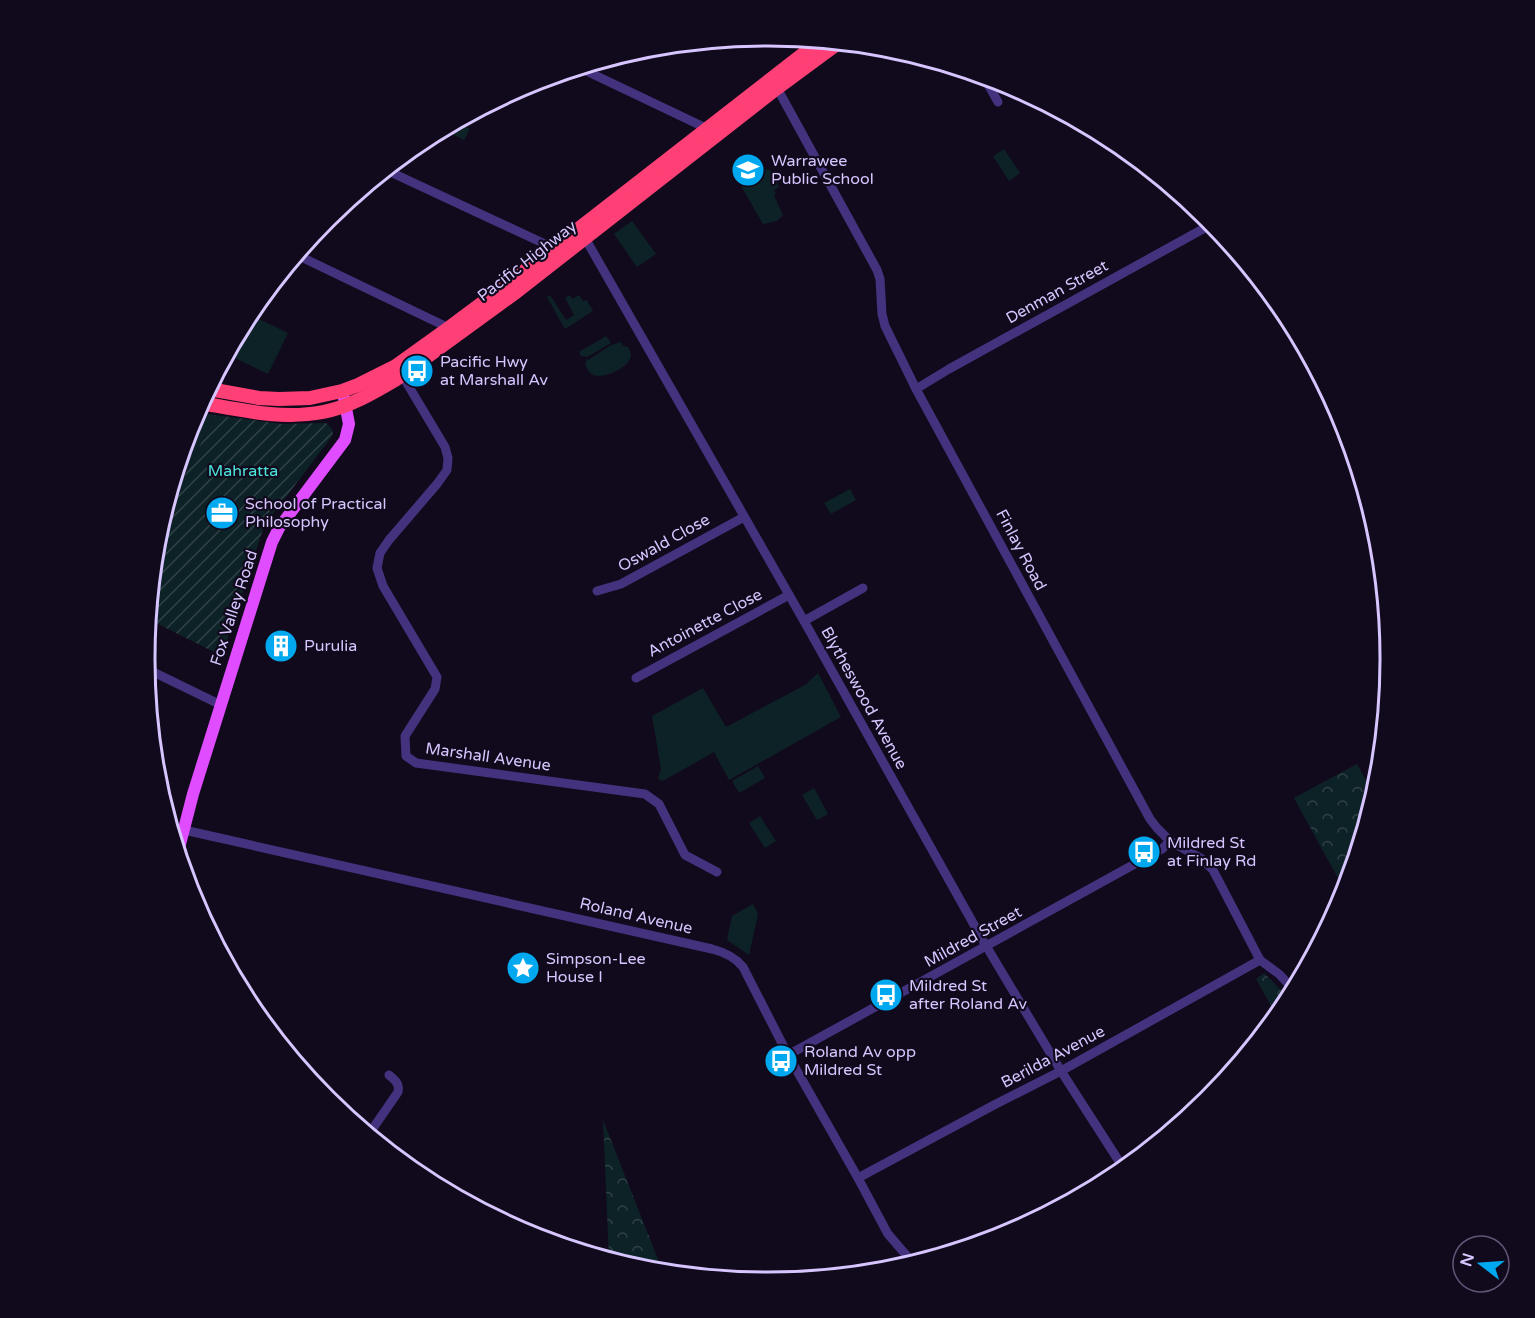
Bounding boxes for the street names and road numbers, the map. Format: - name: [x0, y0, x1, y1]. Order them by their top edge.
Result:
- street label: Pacific Highway: [473, 216, 581, 306]
- street label: Denman Street: [1002, 256, 1112, 328]
- street label: Finlay Road: [991, 506, 1051, 594]
- street label: Oswald Close: [615, 510, 713, 576]
- street label: Fox Valley Road: [206, 548, 262, 668]
- street label: Antoinette Close: [644, 584, 766, 662]
- street label: Blytheswood Avenue: [816, 623, 912, 773]
- street label: Marshall Avenue: [424, 738, 552, 776]
- street label: Roland Avenue: [578, 893, 694, 939]
- street label: Mildred Street: [921, 902, 1025, 972]
- street label: Berilda Avenue: [998, 1021, 1108, 1093]

